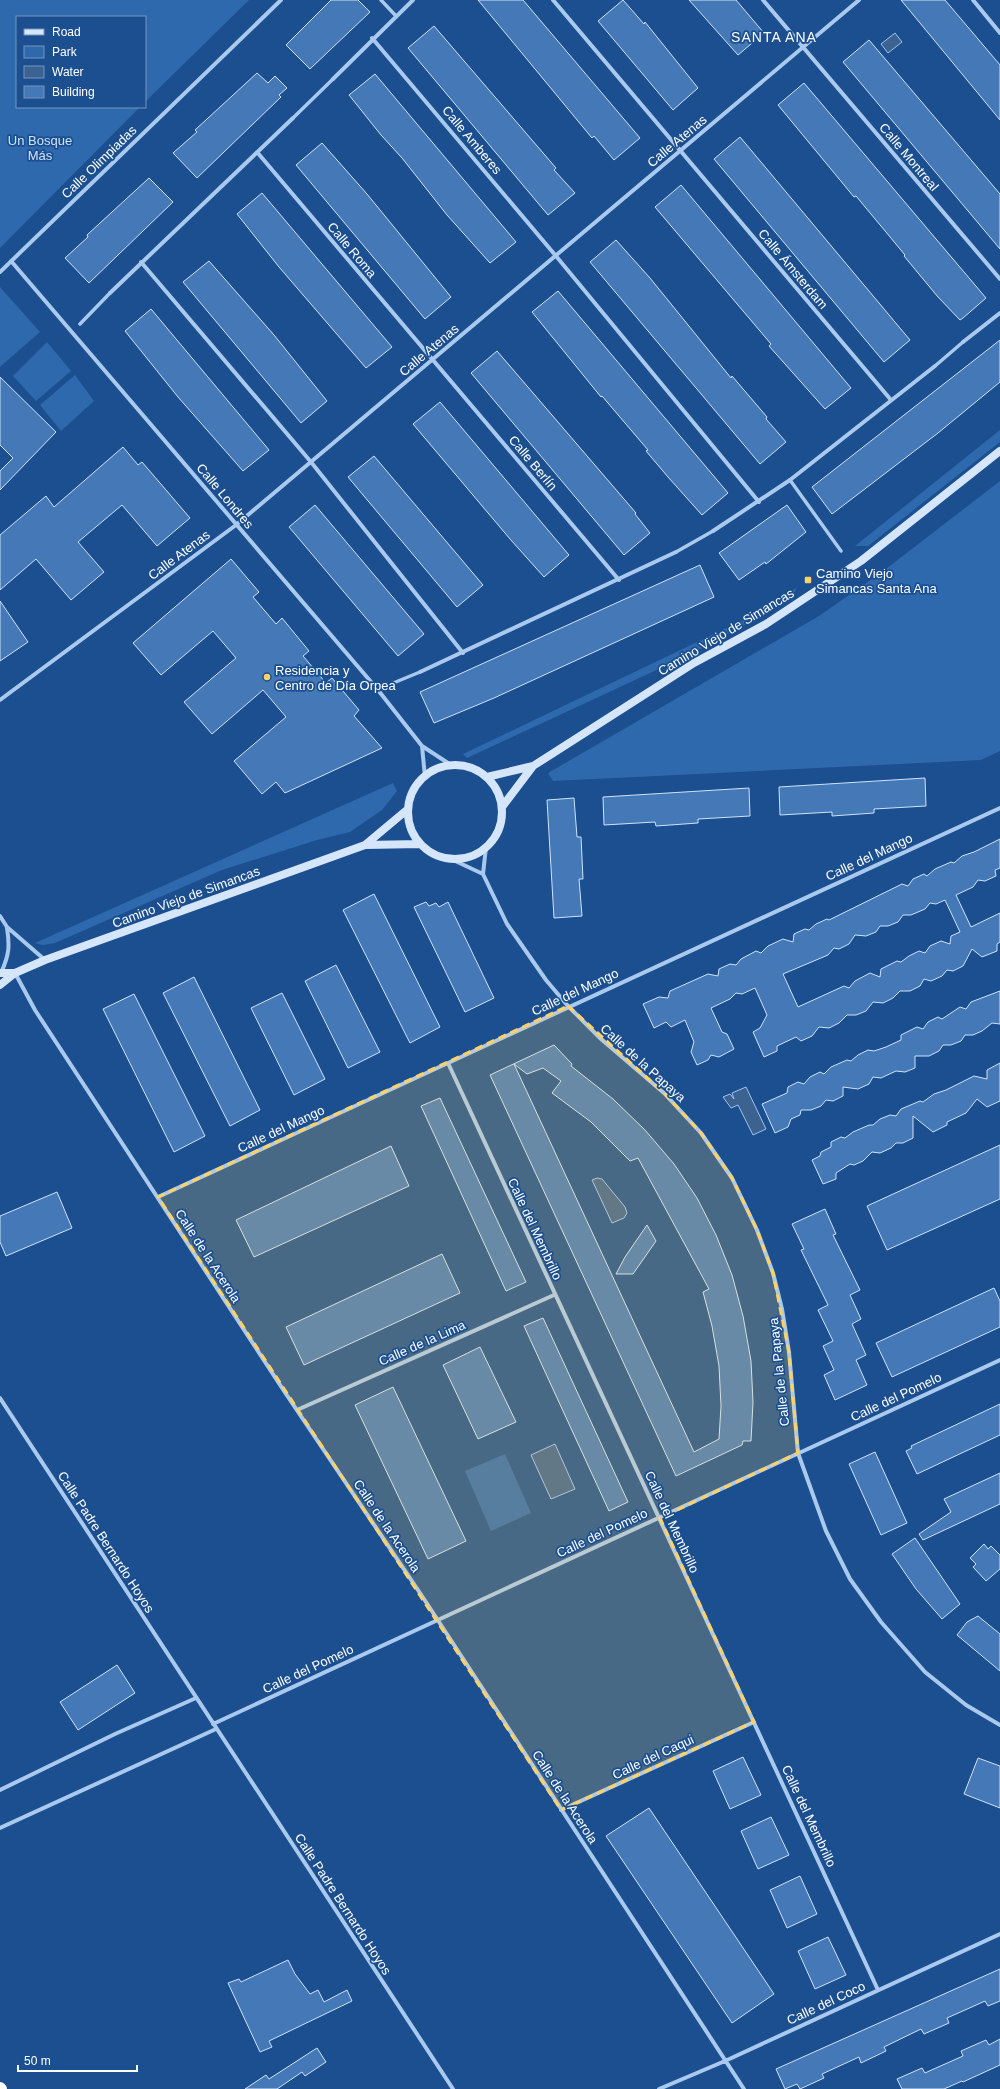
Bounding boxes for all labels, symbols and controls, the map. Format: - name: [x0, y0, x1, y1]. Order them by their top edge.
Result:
- legend: [16, 16, 146, 108]
- text: Road: [52, 25, 81, 39]
- district label: SANTA ANA: [731, 29, 817, 45]
- text: Park: [52, 45, 78, 59]
- text: Water: [52, 65, 84, 79]
- text: Building: [52, 85, 95, 99]
- street label: Calle Amberes: [439, 103, 505, 178]
- street label: Calle Atenas: [644, 111, 710, 170]
- street label: Calle Montreal: [876, 120, 942, 194]
- street label: Calle Olimpiadas: [58, 122, 140, 202]
- park label: Un Bosque Más: [8, 133, 72, 163]
- street label: Calle Roma: [324, 219, 380, 281]
- street label: Calle Ámsterdam: [755, 226, 831, 312]
- street label: Calle Atenas: [396, 320, 462, 379]
- street label: Calle Berlín: [506, 432, 560, 494]
- street label: Calle Londres: [193, 460, 257, 532]
- street label: Calle Atenas: [145, 527, 213, 583]
- place label: Camino Viejo Simancas Santa Ana: [816, 566, 937, 596]
- marker: Camino Viejo Simancas Santa Ana: [803, 575, 813, 585]
- street label: Camino Viejo de Simancas: [655, 585, 797, 679]
- place label: Residencia y Centro de Día Orpea: [275, 663, 396, 693]
- marker: Residencia y Centro de Día Orpea: [262, 672, 272, 682]
- street label: Calle del Mango: [823, 830, 915, 884]
- street label: Camino Viejo de Simancas: [110, 863, 262, 931]
- street label: Calle del Mango: [529, 965, 621, 1019]
- street label: Calle de la Papaya: [597, 1021, 689, 1106]
- street label: Calle del Mango: [235, 1102, 327, 1156]
- street label: Calle del Membrillo: [505, 1176, 565, 1282]
- street label: Calle de la Acerola: [172, 1206, 244, 1306]
- street label: Calle de la Papaya: [766, 1316, 792, 1427]
- street label: Calle de la Lima: [376, 1317, 468, 1369]
- street label: Calle del Pomelo: [848, 1369, 944, 1425]
- street label: Calle Padre Bernardo Hoyos: [55, 1469, 158, 1616]
- street label: Calle del Membrillo: [642, 1469, 702, 1575]
- street label: Calle de la Acerola: [350, 1477, 424, 1576]
- street label: Calle del Pomelo: [554, 1505, 650, 1561]
- street label: Calle del Pomelo: [260, 1641, 356, 1697]
- street label: Calle del Caqui: [610, 1732, 696, 1782]
- street label: Calle de la Acerola: [529, 1747, 601, 1847]
- street label: Calle del Membrillo: [779, 1763, 839, 1869]
- street label: Calle Padre Bernardo Hoyos: [292, 1831, 395, 1978]
- street label: Calle del Coco: [785, 1978, 867, 2028]
- scale bar: [18, 2047, 137, 2073]
- text: 50 m: [24, 2054, 51, 2068]

